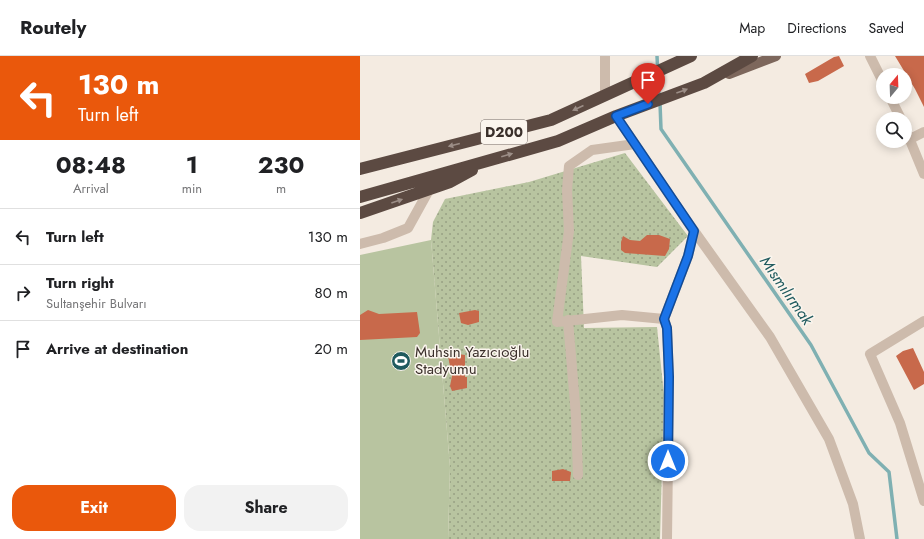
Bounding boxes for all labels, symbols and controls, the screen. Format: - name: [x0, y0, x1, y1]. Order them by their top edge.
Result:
- text: Routely: [20, 14, 86, 41]
- text: Map: [739, 18, 765, 38]
- text: Directions: [787, 18, 847, 38]
- text: Saved: [869, 18, 904, 38]
- pin: [631, 63, 665, 104]
- text: 130 m: [78, 64, 160, 105]
- north arrow: [876, 68, 912, 104]
- map controls: [876, 68, 912, 148]
- icon: arrive: [637, 69, 659, 91]
- icon: left: [12, 72, 64, 124]
- one-way arrow: [676, 88, 688, 94]
- text: Turn left: [78, 102, 138, 128]
- one-way arrow: [573, 105, 584, 111]
- button: search: [876, 112, 912, 148]
- road number: D200: [481, 120, 527, 144]
- one-way arrow: [448, 142, 460, 148]
- text: 08:48: [56, 147, 126, 182]
- text: 1: [186, 147, 198, 182]
- text: 230: [258, 147, 304, 182]
- one-way arrow: [502, 152, 514, 158]
- text: Arrival: [73, 179, 109, 198]
- text: min: [182, 179, 202, 198]
- text: m: [276, 179, 286, 198]
- one-way arrow: [391, 197, 403, 203]
- icon: left: [12, 226, 34, 248]
- text: Turn left: [46, 226, 104, 248]
- text: 130 m: [308, 226, 348, 248]
- water label: Mısmılırmak: [754, 251, 820, 330]
- text: Turn right: [46, 272, 114, 294]
- icon: right: [12, 282, 34, 304]
- text: 80 m: [315, 282, 348, 304]
- text: Sultanşehir Bulvarı: [46, 294, 147, 313]
- icon: arrive: [12, 338, 34, 360]
- text: Arrive at destination: [46, 338, 188, 360]
- text: 20 m: [314, 338, 348, 360]
- place label: Muhsin Yazıcıoğlu Stadyumu: [415, 341, 529, 380]
- sports icon: Muhsin Yazıcıoğlu Stadyumu: [390, 350, 412, 372]
- position arrow: [647, 440, 689, 482]
- button: Exit: [12, 485, 176, 531]
- button: Share: [184, 485, 348, 531]

